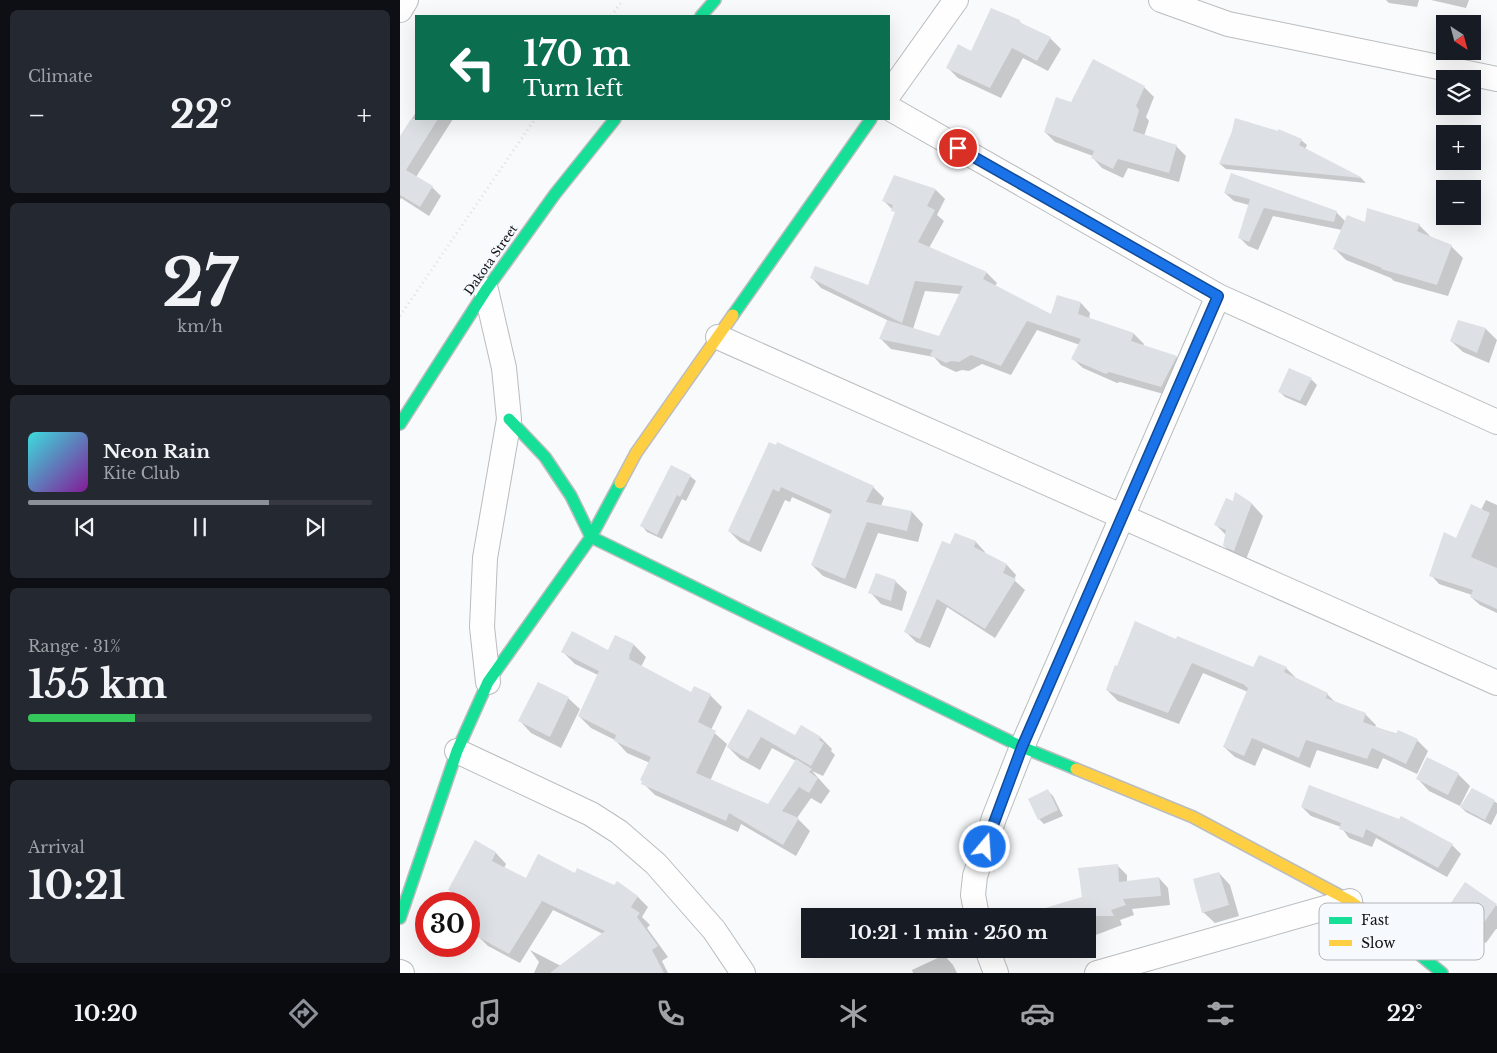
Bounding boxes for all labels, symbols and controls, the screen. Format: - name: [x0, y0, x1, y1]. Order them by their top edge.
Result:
- north arrow: [1436, 15, 1481, 60]
- map controls: [1436, 15, 1481, 225]
- text: 170 m: [523, 32, 631, 75]
- icon: left: [440, 35, 505, 100]
- text: Climate: [28, 66, 93, 86]
- button: layers: [1436, 70, 1481, 115]
- text: Turn left: [523, 75, 623, 102]
- text: 22°: [170, 91, 232, 138]
- text: −: [28, 98, 46, 133]
- text: +: [357, 98, 372, 133]
- button: +: [1436, 125, 1481, 170]
- pin: [937, 127, 979, 169]
- icon: arrive: [944, 134, 972, 162]
- button: −: [1436, 180, 1481, 225]
- street label: Dakota Street: [461, 221, 521, 298]
- text: 27: [162, 243, 238, 324]
- text: km/h: [177, 316, 223, 336]
- text: Neon Rain: [103, 440, 210, 463]
- text: Kite Club: [103, 463, 180, 483]
- icon: previous: [71, 513, 99, 541]
- icon: pause: [186, 513, 214, 541]
- icon: next: [301, 513, 329, 541]
- text: Range · 31%: [28, 636, 121, 656]
- text: 155 km: [28, 661, 167, 708]
- position arrow: [958, 820, 1010, 872]
- text: Arrival: [28, 837, 85, 857]
- text: 10:21: [28, 862, 125, 909]
- speed limit sign: 30: [415, 892, 480, 957]
- legend: [1319, 903, 1484, 960]
- text: Fast: [1361, 911, 1390, 929]
- text: 10:21 · 1 min · 250 m: [849, 921, 1048, 944]
- text: Slow: [1361, 934, 1395, 952]
- icon: directions: [286, 996, 321, 1031]
- icon: music: [469, 996, 504, 1031]
- icon: phone: [653, 996, 688, 1031]
- icon: climate: [836, 996, 871, 1031]
- icon: car: [1020, 996, 1055, 1031]
- icon: filters: [1203, 996, 1238, 1031]
- text: 10:20: [74, 1000, 138, 1027]
- text: 22°: [1387, 1000, 1423, 1027]

